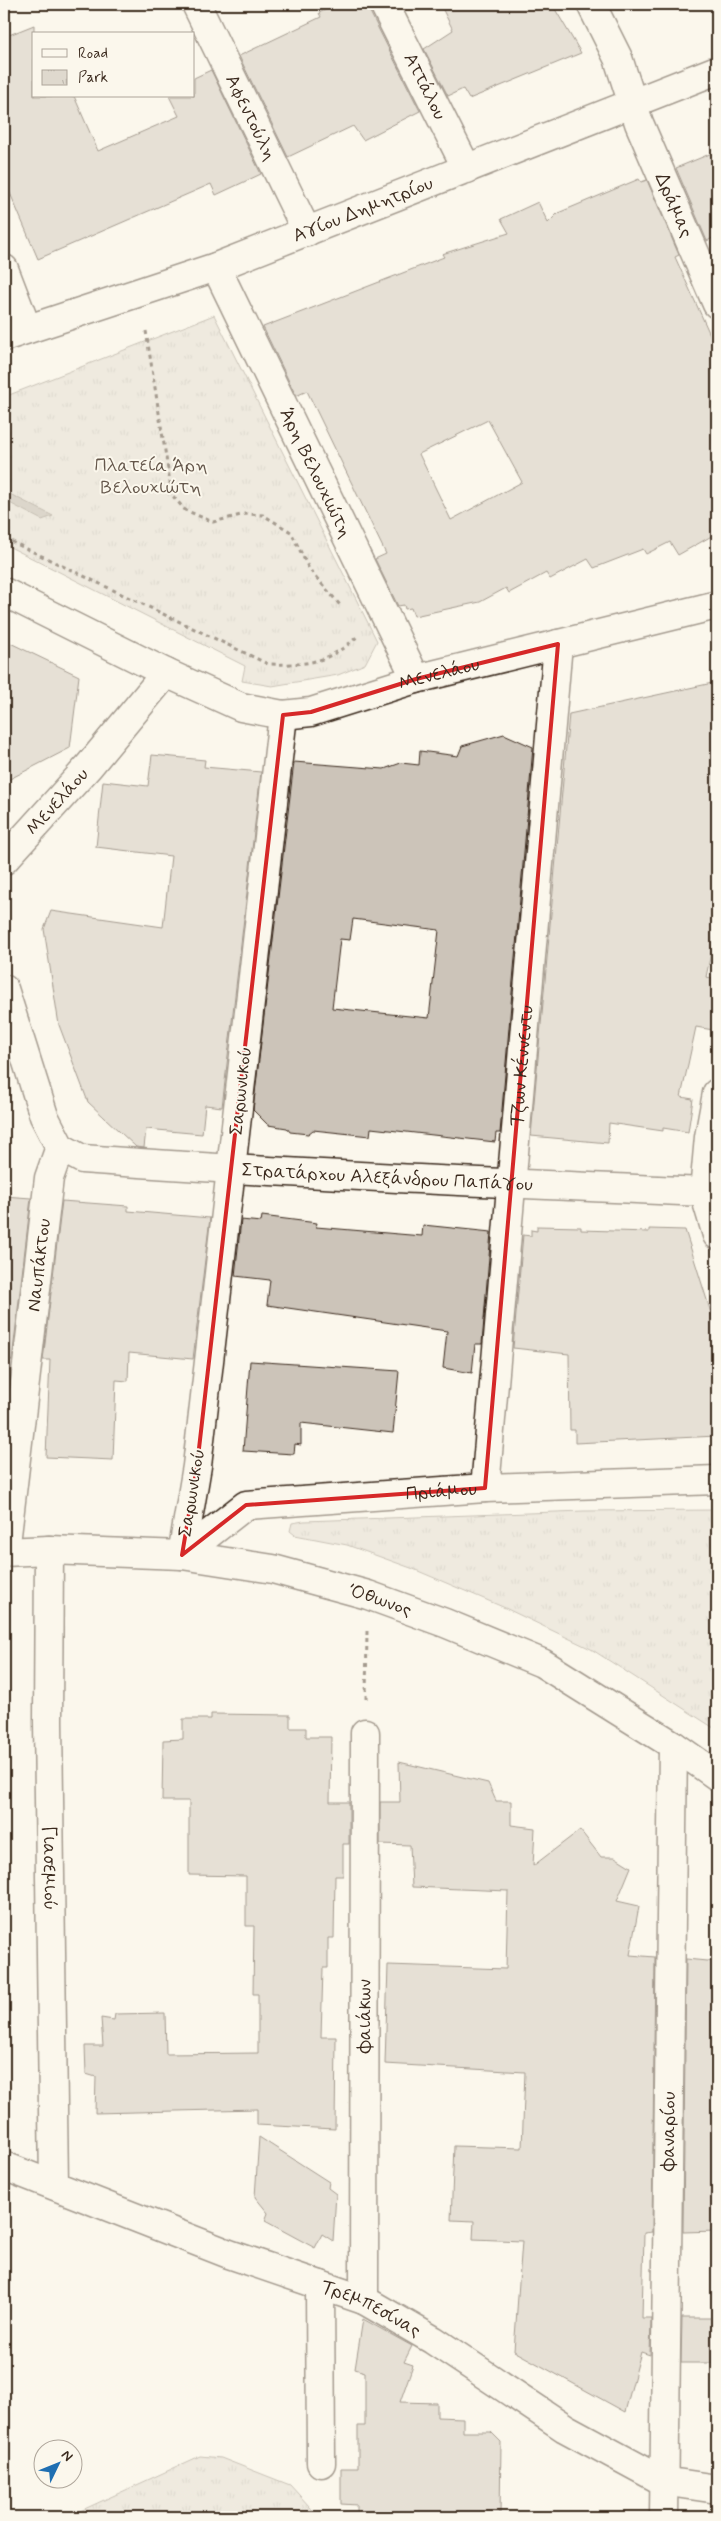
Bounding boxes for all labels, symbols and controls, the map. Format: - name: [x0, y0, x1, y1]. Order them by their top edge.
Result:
- legend: [32, 32, 195, 98]
- text: Road: [78, 44, 108, 64]
- street label: Αττάλου: [398, 48, 453, 124]
- text: Park: [78, 68, 108, 88]
- street label: Αφεντούλη: [220, 70, 283, 165]
- street label: Δράμας: [649, 169, 699, 241]
- street label: Αγίου Δημητρίου: [289, 170, 437, 248]
- street label: Άρη Βελουχιώτη: [274, 404, 358, 542]
- park label: Πλατεία Άρη Βελουχιώτη: [94, 453, 208, 500]
- street label: Μενελάου: [395, 651, 482, 696]
- street label: Μενελάου: [20, 762, 94, 841]
- street label: Τζων Κέννεντυ: [504, 1004, 539, 1127]
- street label: Σαρωνικού: [224, 1045, 258, 1137]
- street label: Στρατάρχου Αλεξάνδρου Παπάγου: [241, 1157, 533, 1197]
- street label: Ναυπάκτου: [21, 1217, 57, 1313]
- street label: Σαρωνικού: [173, 1447, 211, 1539]
- street label: Πριάμου: [405, 1476, 478, 1506]
- street label: Όθωνος: [346, 1578, 415, 1622]
- street label: Γιασεμιού: [37, 1826, 63, 1910]
- street label: Φαιάκων: [352, 1979, 377, 2054]
- street label: Φαναρίου: [656, 2091, 681, 2172]
- street label: Τρεμπεσίνας: [318, 2274, 426, 2343]
- north arrow: [32, 2438, 82, 2488]
- text: N: [57, 2446, 77, 2465]

